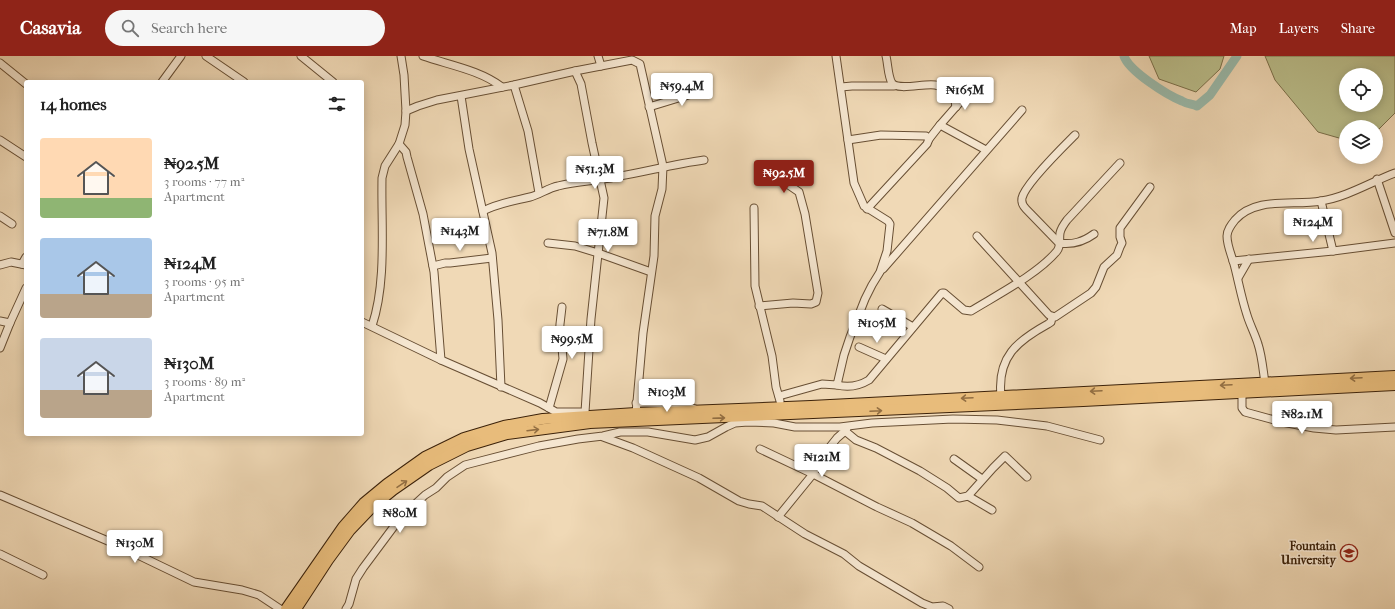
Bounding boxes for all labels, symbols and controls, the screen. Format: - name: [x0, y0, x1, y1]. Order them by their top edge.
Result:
- search box: [105, 10, 385, 46]
- text: Casavia: [20, 17, 81, 39]
- icon: search: [119, 17, 141, 39]
- text: Search here: [151, 19, 227, 37]
- text: Map: [1230, 20, 1257, 37]
- text: Layers: [1279, 20, 1319, 37]
- text: Share: [1341, 20, 1375, 37]
- map controls: [1339, 68, 1383, 164]
- button: locate: [1339, 68, 1383, 112]
- pin: ₦59.4M: [649, 73, 715, 107]
- pin: ₦165M: [937, 77, 993, 111]
- text: ₦59.4M: [660, 78, 704, 93]
- text: ₦165M: [946, 82, 984, 97]
- icon: filters: [326, 93, 348, 115]
- text: 14 homes: [40, 94, 107, 114]
- button: layers: [1339, 120, 1383, 164]
- text: ₦92.5M: [164, 153, 219, 173]
- icon: home: [72, 154, 120, 202]
- pin: ₦51.3M: [562, 156, 628, 190]
- pin: ₦92.5M: [751, 160, 817, 194]
- text: ₦51.3M: [575, 161, 615, 176]
- text: ₦92.5M: [763, 165, 805, 180]
- text: 3 rooms · 77 m²: [164, 174, 244, 189]
- text: Apartment: [164, 189, 225, 204]
- pin: ₦124M: [1285, 209, 1341, 243]
- text: ₦124M: [1293, 214, 1333, 229]
- pin: ₦143M: [432, 218, 488, 252]
- pin: ₦71.8M: [575, 219, 641, 253]
- text: ₦143M: [441, 223, 479, 238]
- text: ₦71.8M: [587, 224, 629, 239]
- text: ₦124M: [164, 253, 217, 273]
- icon: home: [72, 254, 120, 302]
- text: 3 rooms · 95 m²: [164, 274, 244, 289]
- text: Apartment: [164, 289, 225, 304]
- pin: ₦105M: [849, 310, 905, 344]
- text: ₦105M: [858, 315, 896, 330]
- pin: ₦99.5M: [539, 326, 605, 360]
- text: ₦99.5M: [551, 331, 593, 346]
- text: ₦130M: [164, 353, 214, 373]
- icon: home: [72, 354, 120, 402]
- text: 3 rooms · 89 m²: [164, 374, 245, 389]
- one-way arrow: [1350, 374, 1363, 382]
- pin: ₦103M: [639, 379, 695, 413]
- one-way arrow: [1220, 381, 1233, 388]
- text: ₦103M: [648, 384, 686, 399]
- one-way arrow: [1090, 388, 1103, 395]
- text: Apartment: [164, 389, 225, 404]
- one-way arrow: [961, 394, 974, 401]
- pin: ₦82.1M: [1269, 401, 1335, 435]
- text: ₦82.1M: [1281, 406, 1323, 421]
- one-way arrow: [869, 407, 882, 414]
- one-way arrow: [712, 414, 725, 421]
- one-way arrow: [526, 426, 539, 434]
- pin: ₦121M: [794, 444, 850, 478]
- text: ₦121M: [803, 449, 841, 464]
- one-way arrow: [396, 480, 407, 488]
- pin: ₦80M: [376, 500, 424, 534]
- text: ₦80M: [383, 505, 418, 520]
- pin: ₦130M: [107, 530, 163, 564]
- text: ₦130M: [116, 535, 154, 550]
- place label: Fountain University: [1280, 539, 1337, 568]
- school or university icon: Fountain University: [1339, 543, 1359, 563]

